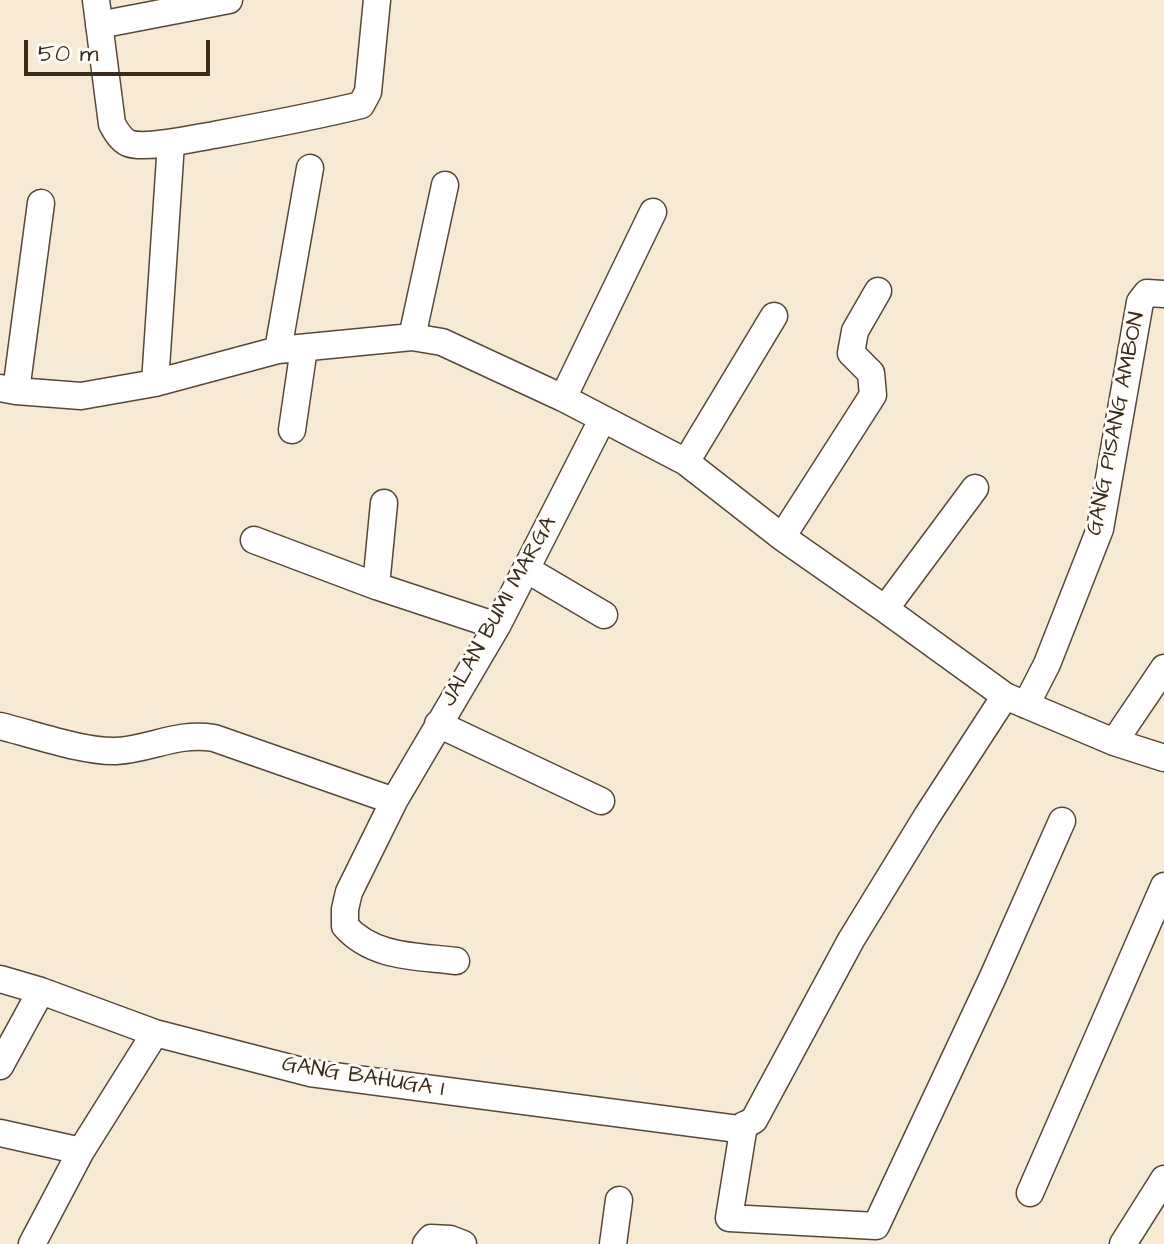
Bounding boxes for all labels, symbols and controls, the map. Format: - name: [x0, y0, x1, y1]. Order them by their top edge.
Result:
- scale bar: [28, 24, 214, 74]
- text: 50 m: [38, 37, 98, 71]
- street label: GANG PISANG AMBON: [1082, 310, 1152, 538]
- street label: JALAN BUMI MARGA: [437, 512, 563, 712]
- street label: GANG BAHUGA I: [280, 1052, 446, 1104]

